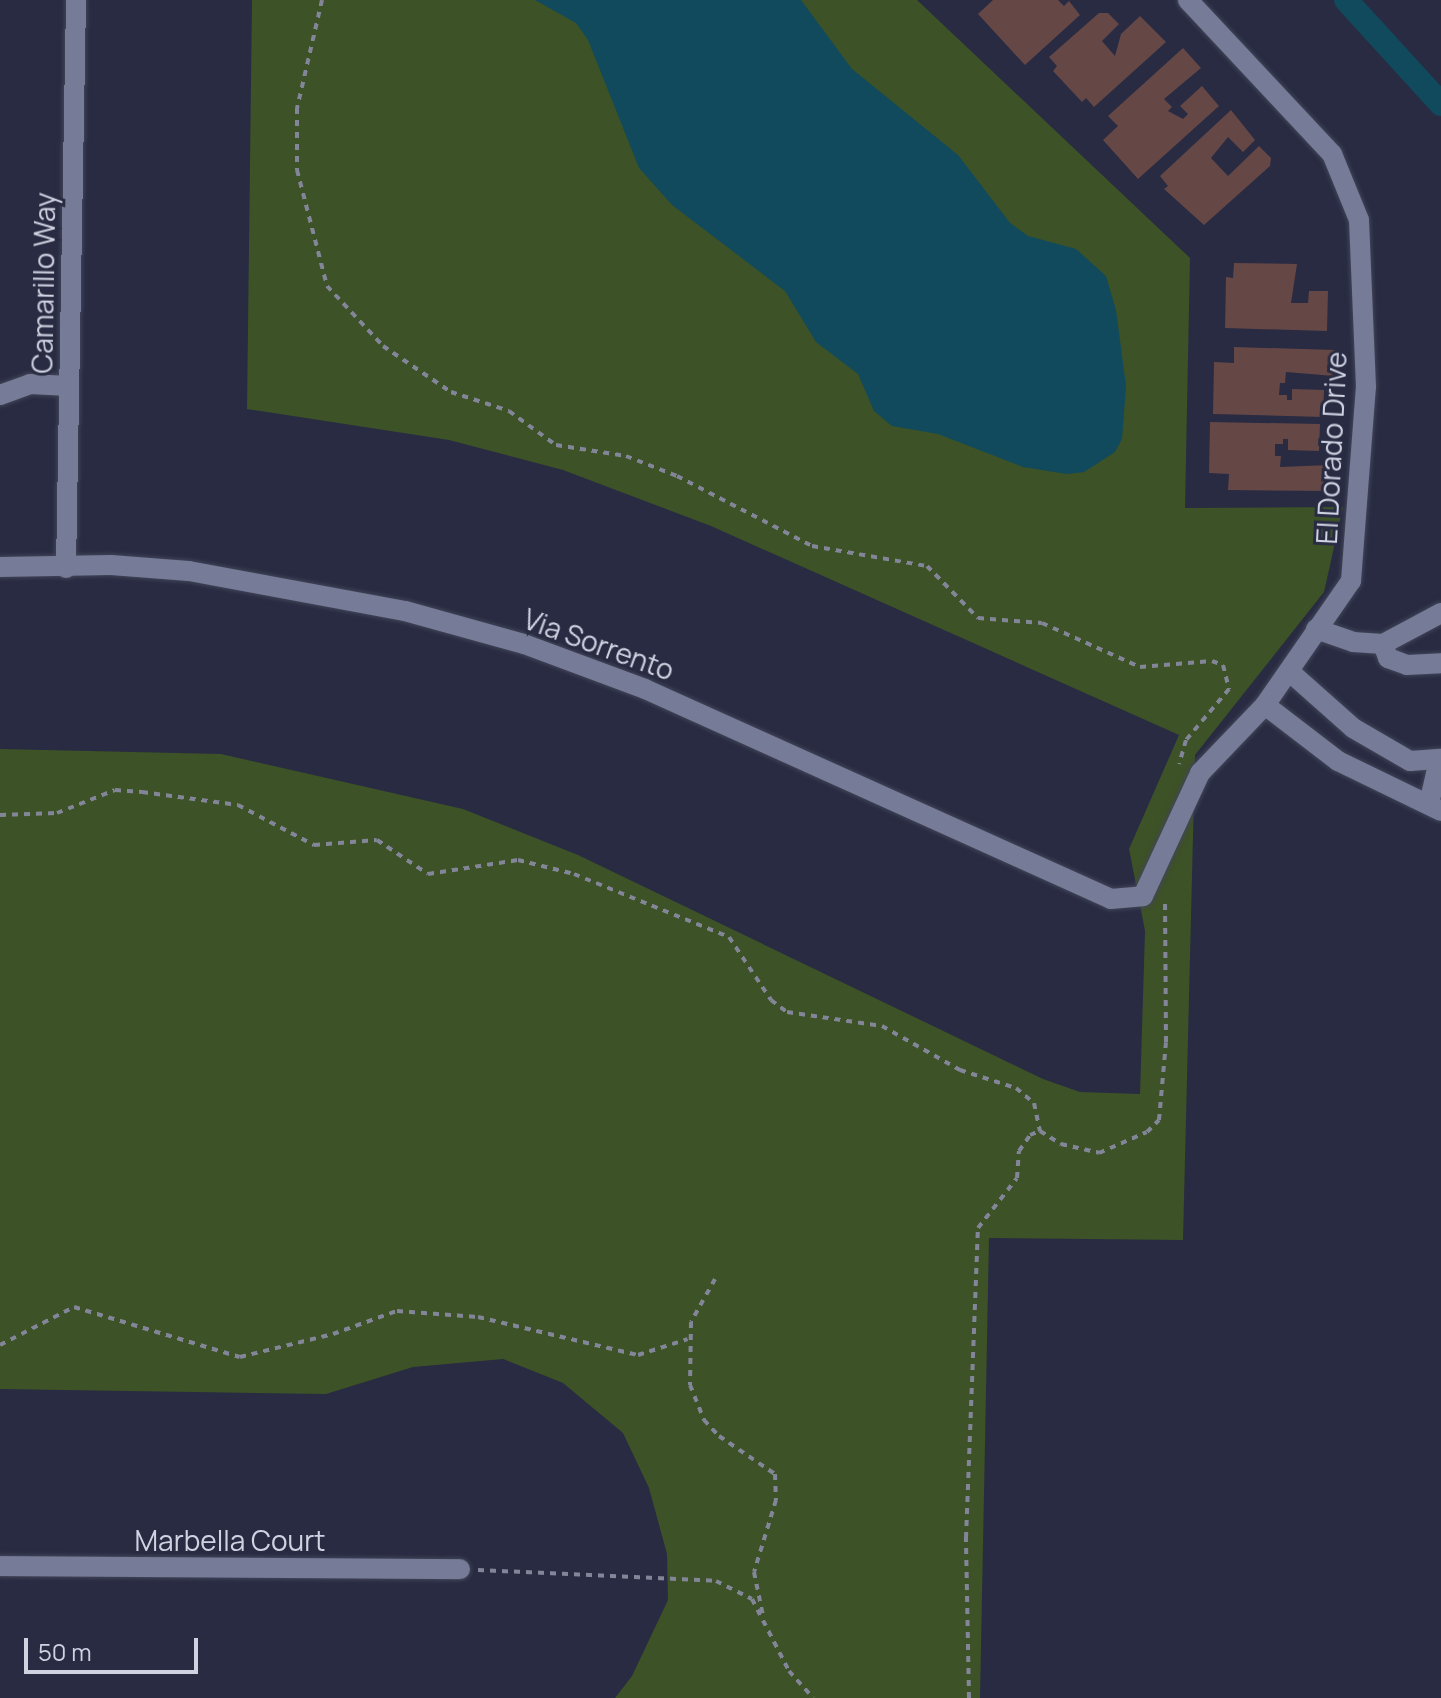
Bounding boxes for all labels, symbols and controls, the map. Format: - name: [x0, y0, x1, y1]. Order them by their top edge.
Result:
- street label: Camarillo Way: [25, 192, 61, 374]
- street label: El Dorado Drive: [1309, 351, 1353, 545]
- street label: Via Sorrento: [519, 601, 679, 687]
- street label: Marbella Court: [135, 1523, 325, 1557]
- scale bar: [28, 1622, 202, 1672]
- text: 50 m: [38, 1635, 92, 1668]

